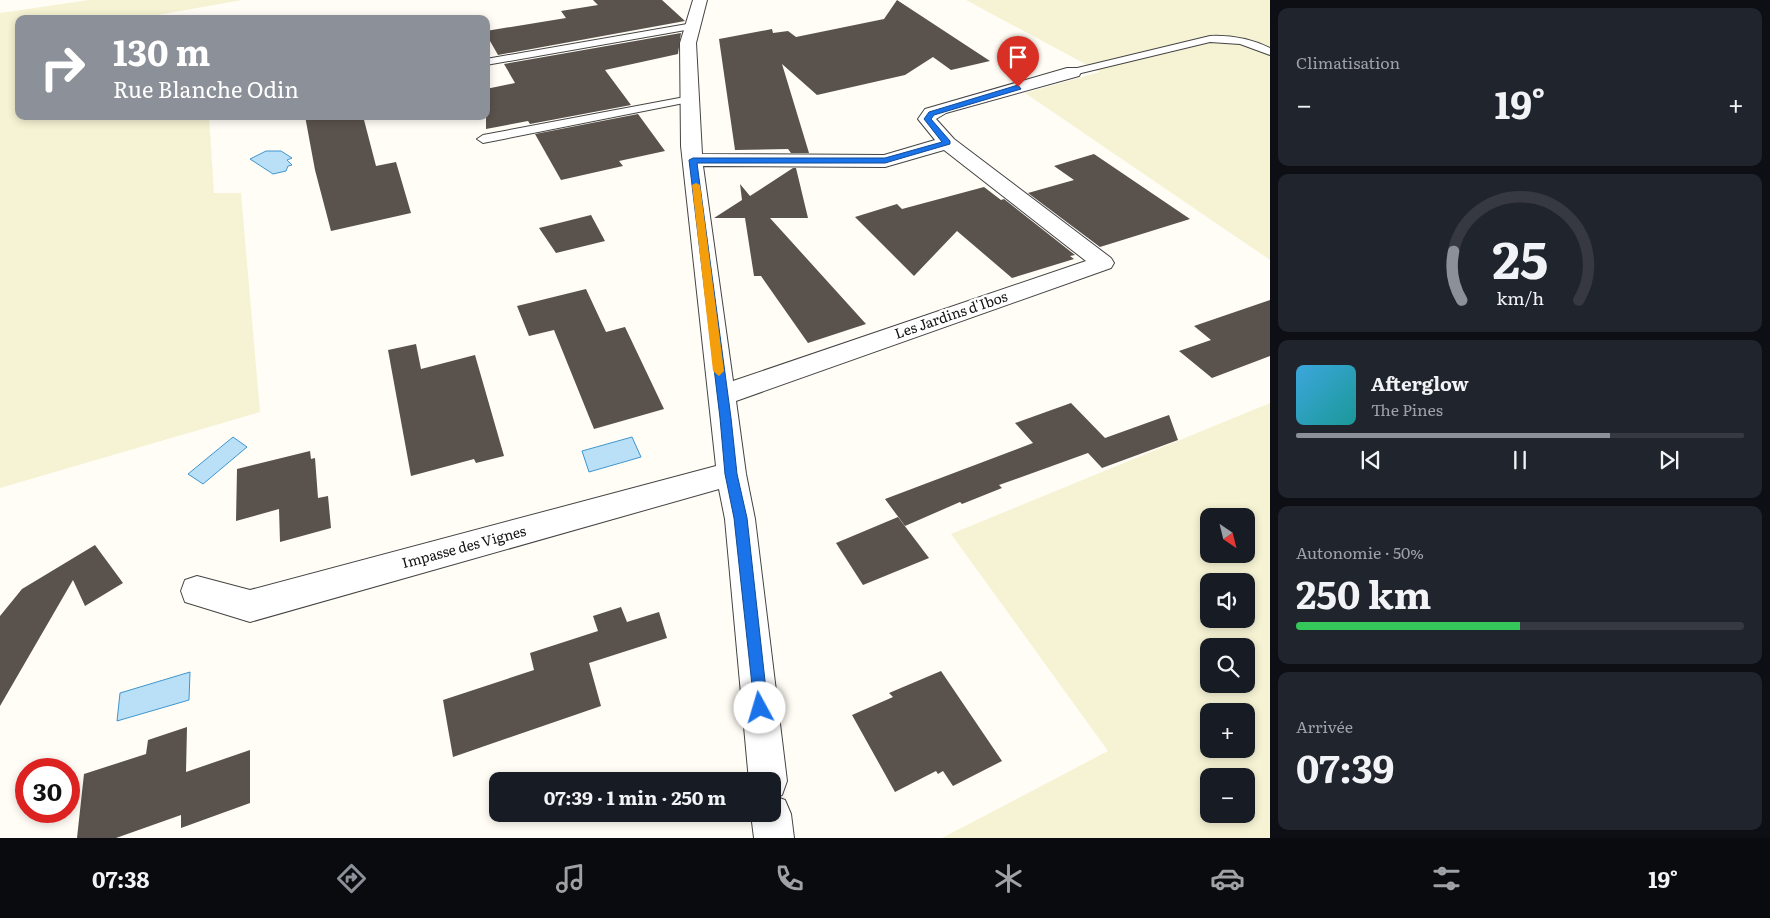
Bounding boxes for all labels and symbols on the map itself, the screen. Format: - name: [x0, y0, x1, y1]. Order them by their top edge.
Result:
- pin: [997, 36, 1039, 87]
- street label: Les Jardins d'Ibos: [892, 285, 1010, 343]
- north arrow: [1200, 508, 1255, 562]
- street label: Impasse des Vignes: [399, 520, 528, 572]
- position arrow: [733, 681, 785, 733]
- speed limit sign: 30: [15, 758, 80, 823]

